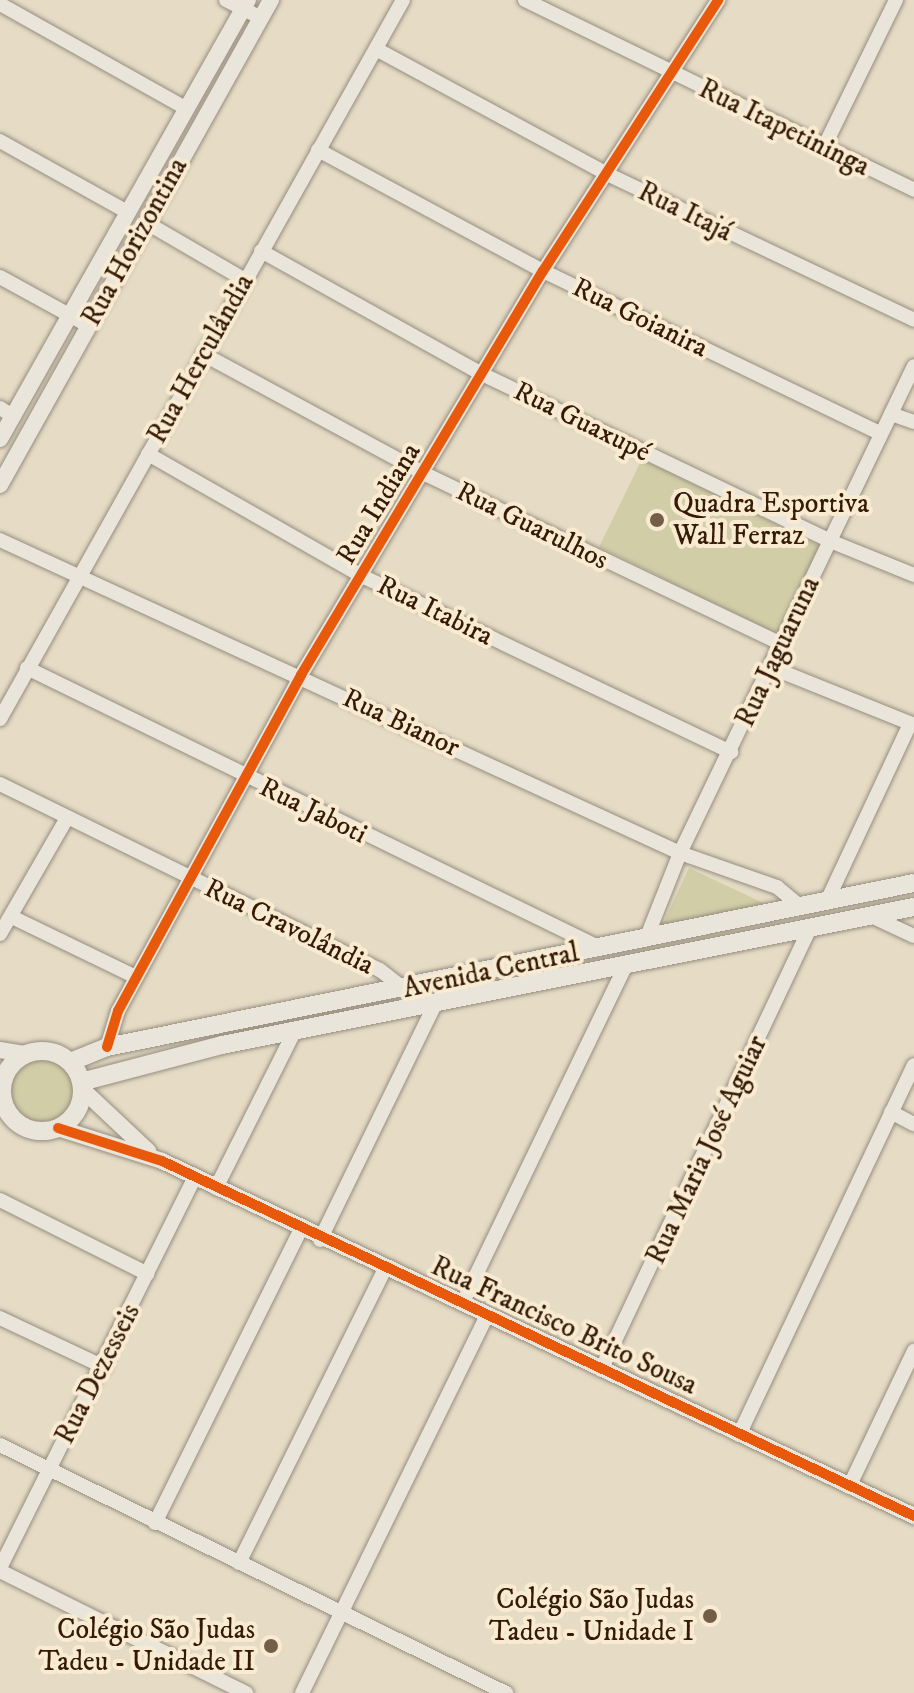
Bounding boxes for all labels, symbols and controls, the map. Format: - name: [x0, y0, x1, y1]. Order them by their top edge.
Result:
- street label: Rua Itapetininga: [693, 72, 875, 184]
- street label: Rua Horizontina: [75, 152, 195, 332]
- street label: Rua Itajá: [632, 175, 738, 249]
- street label: Rua Herculândia: [141, 268, 261, 450]
- street label: Rua Goianira: [567, 271, 713, 365]
- street label: Rua Guaxupé: [508, 374, 656, 470]
- street label: Rua Indiana: [330, 437, 428, 571]
- street label: Rua Guarulhos: [451, 475, 613, 577]
- place label: Quadra Esportiva Wall Ferraz: [673, 487, 869, 553]
- marker: Quadra Esportiva Wall Ferraz: [648, 511, 666, 529]
- street label: Rua Itabira: [372, 569, 498, 653]
- street label: Rua Jaguaruna: [729, 571, 827, 733]
- street label: Rua Bianor: [337, 681, 465, 765]
- street label: Rua Jaboti: [254, 771, 372, 851]
- street label: Rua Cravolândia: [199, 871, 379, 983]
- street label: Avenida Central: [400, 936, 582, 1006]
- street label: Rua Maria José Aguiar: [639, 1030, 775, 1270]
- street label: Rua Francisco Brito Sousa: [426, 1250, 702, 1402]
- street label: Rua Dezesseis: [48, 1298, 148, 1450]
- place label: Colégio São Judas Tadeu - Unidade I: [489, 1583, 694, 1649]
- marker: Colégio São Judas Tadeu - Unidade I: [701, 1607, 719, 1625]
- place label: Colégio São Judas Tadeu - Unidade II: [39, 1613, 255, 1679]
- marker: Colégio São Judas Tadeu - Unidade II: [262, 1637, 280, 1655]

